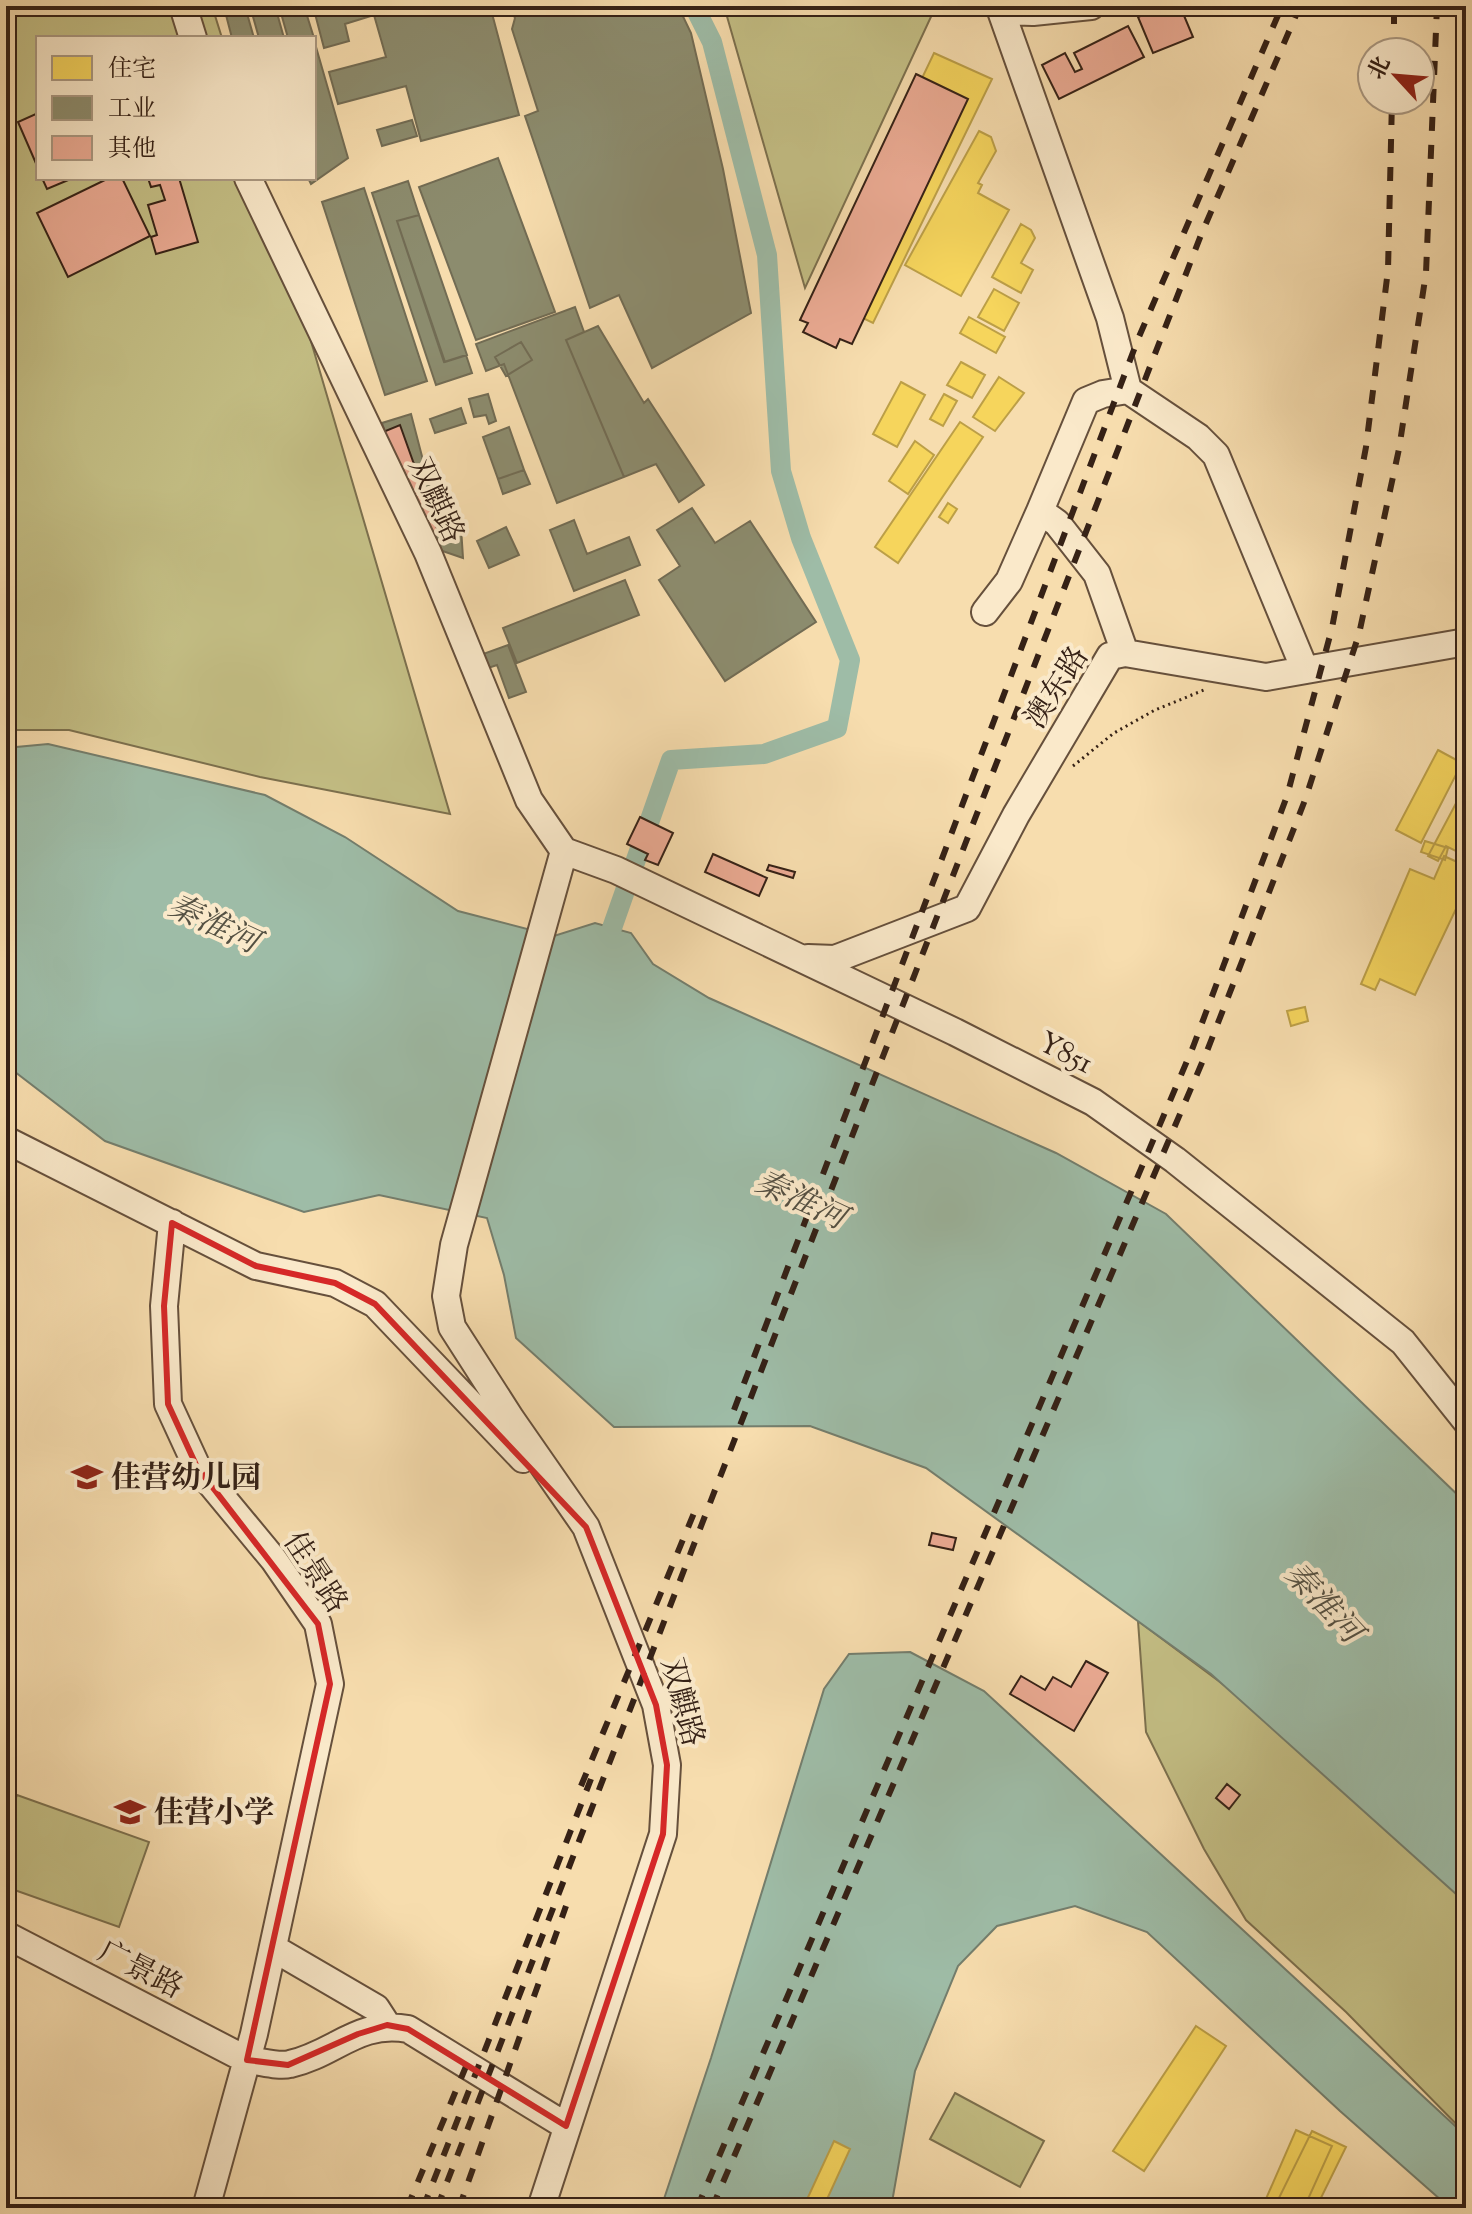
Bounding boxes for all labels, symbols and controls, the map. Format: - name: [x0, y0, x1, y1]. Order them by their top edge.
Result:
- legend: [36, 36, 316, 180]
- north arrow: [1356, 36, 1436, 116]
- text: 北: [1362, 52, 1400, 85]
- text: 住宅: [108, 53, 156, 87]
- text: 工业: [108, 93, 156, 127]
- text: 其他: [108, 133, 156, 167]
- street label: 双麒路: [396, 451, 473, 551]
- street label: 澳东路: [1016, 639, 1101, 738]
- water label: 秦淮河: [160, 885, 270, 969]
- street label: Y851: [1030, 1022, 1100, 1086]
- water label: 秦淮河: [747, 1161, 857, 1245]
- place label: 佳营幼儿园: [111, 1458, 261, 1501]
- school or university icon: 佳营幼儿园: [70, 1460, 104, 1494]
- street label: 佳景路: [271, 1524, 356, 1623]
- water label: 秦淮河: [1272, 1553, 1375, 1658]
- street label: 双麒路: [648, 1654, 713, 1752]
- place label: 佳营小学: [154, 1793, 274, 1836]
- school or university icon: 佳营小学: [113, 1795, 147, 1829]
- street label: 广景路: [90, 1932, 190, 2011]

